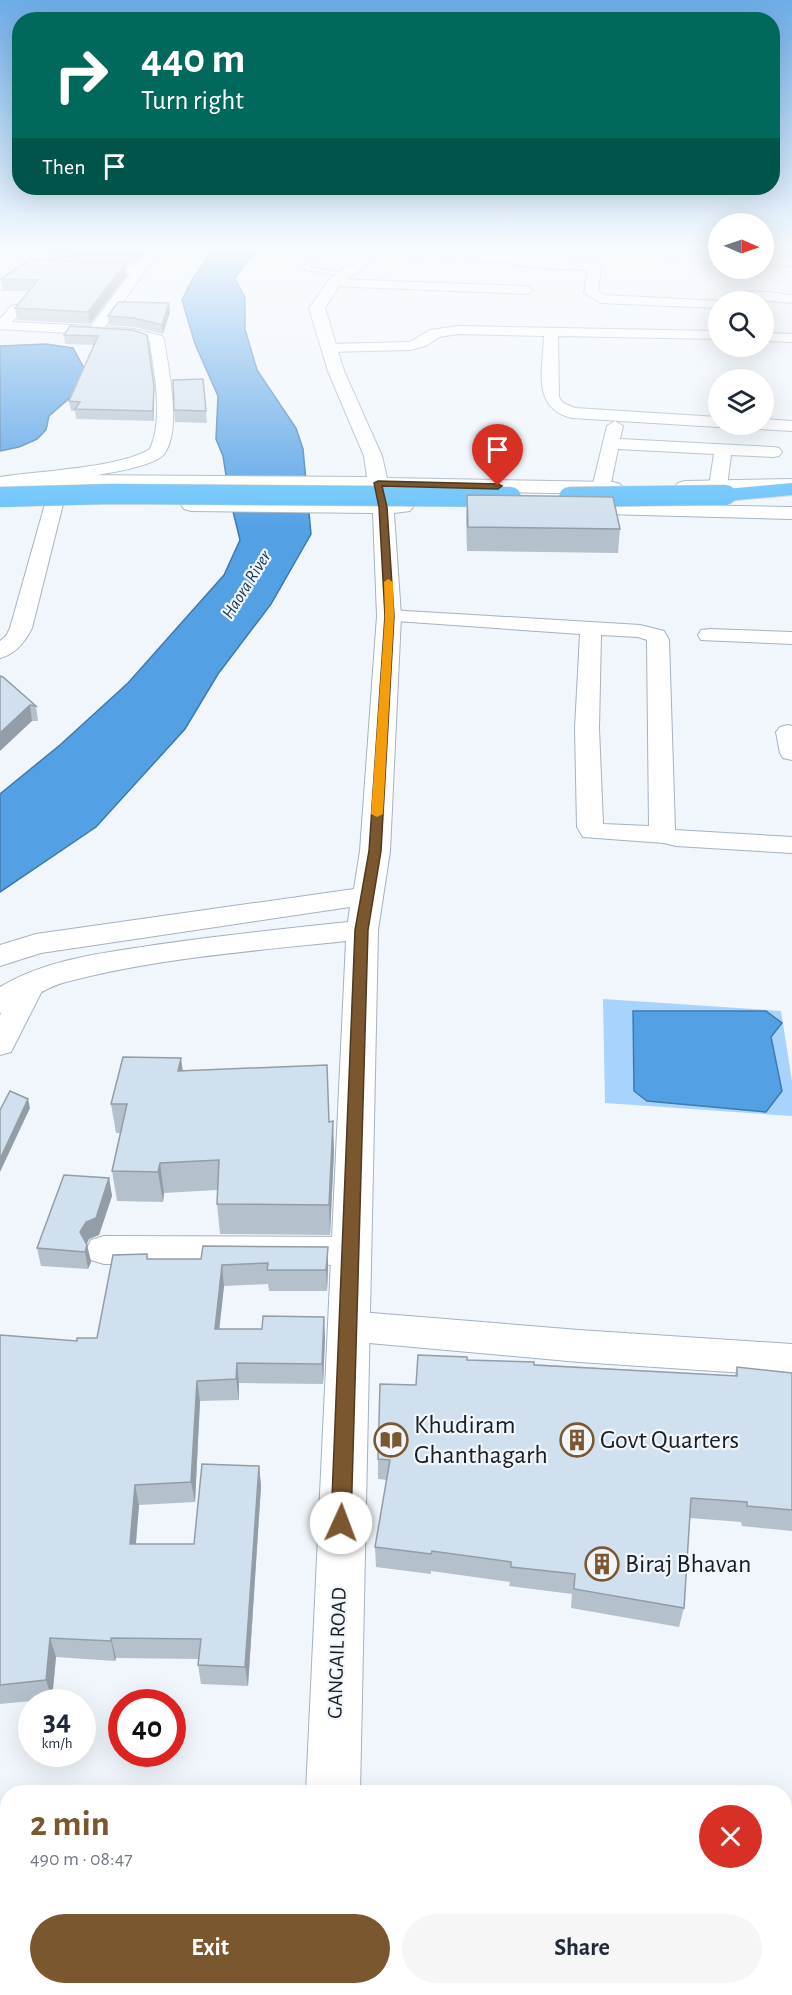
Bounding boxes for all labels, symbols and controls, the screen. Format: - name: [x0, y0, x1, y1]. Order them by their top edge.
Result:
- icon: right: [42, 36, 120, 114]
- text: 440 m: [141, 38, 245, 80]
- text: Turn right: [141, 87, 244, 114]
- icon: arrive: [98, 150, 131, 183]
- text: Then: [42, 156, 86, 178]
- north arrow: [708, 213, 774, 279]
- map controls: [708, 213, 774, 435]
- button: search: [708, 291, 774, 357]
- button: layers: [708, 369, 774, 435]
- pin: [472, 424, 523, 486]
- icon: arrive: [481, 433, 514, 466]
- water label: Haora River: [219, 547, 275, 622]
- place label: Khudiram Ghanthagarh: [414, 1412, 548, 1468]
- library icon: Khudiram Ghanthagarh: [373, 1422, 409, 1458]
- building icon: Govt Quarters: [559, 1422, 595, 1458]
- place label: Govt Quarters: [600, 1427, 739, 1453]
- position arrow: [309, 1491, 373, 1555]
- building icon: Biraj Bhavan: [584, 1546, 620, 1582]
- place label: Biraj Bhavan: [625, 1551, 752, 1577]
- street label: GANGAIL ROAD: [324, 1587, 350, 1719]
- speed limit sign: 40: [108, 1689, 186, 1767]
- text: 34: [43, 1706, 71, 1736]
- text: km/h: [42, 1736, 72, 1751]
- button: close: [699, 1805, 762, 1868]
- text: 2 min: [30, 1806, 110, 1842]
- text: 490 m · 08:47: [30, 1849, 133, 1869]
- button: Exit: [30, 1914, 390, 1983]
- button: Share: [402, 1914, 762, 1983]

